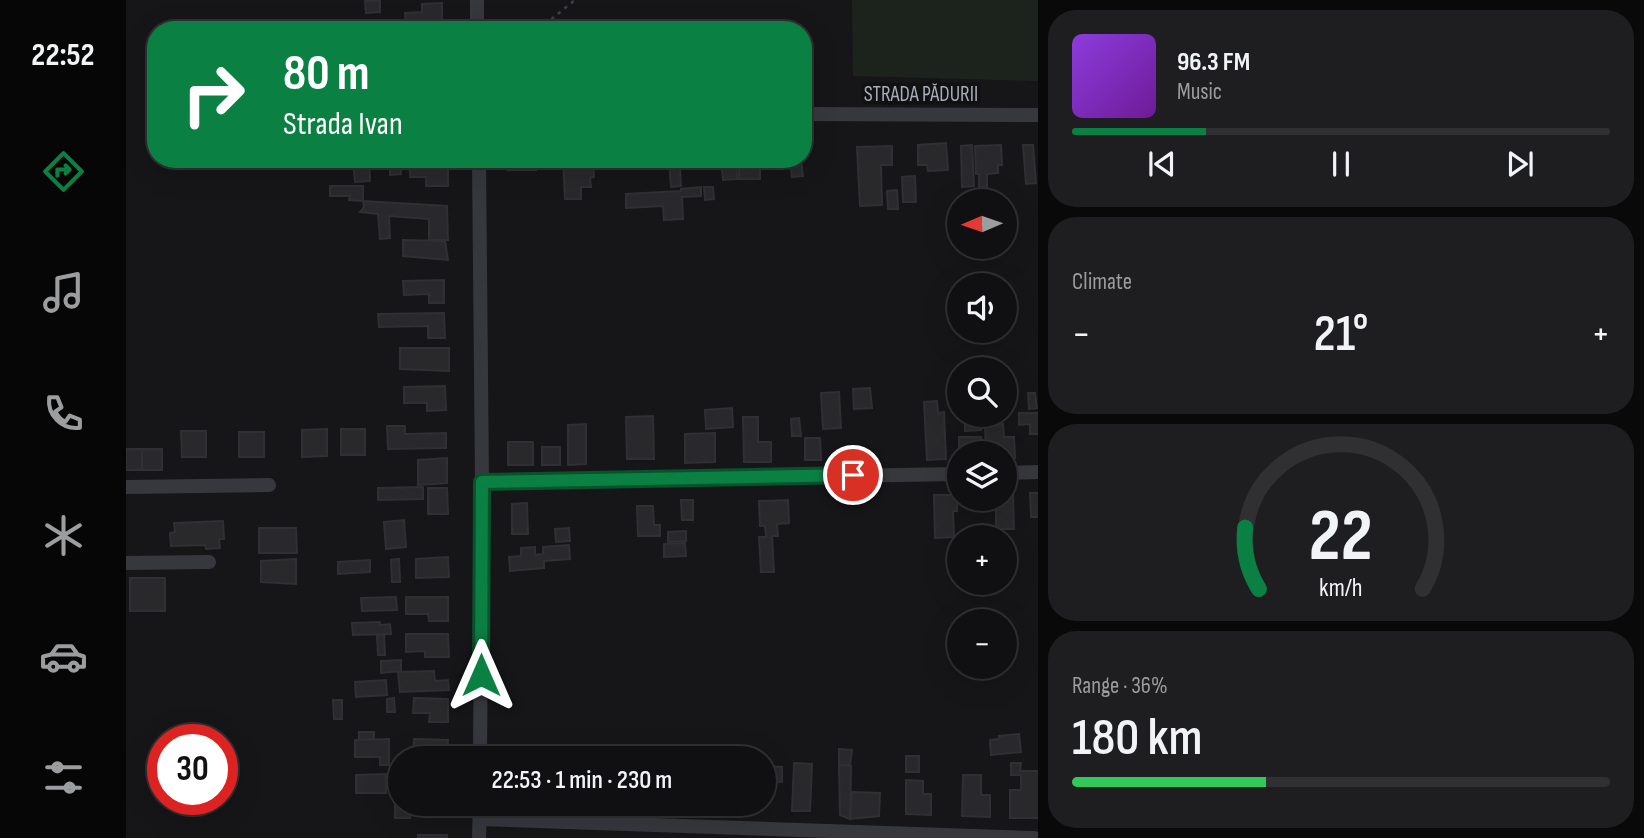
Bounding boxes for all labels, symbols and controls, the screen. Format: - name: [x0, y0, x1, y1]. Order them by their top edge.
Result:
- text: 22:52: [31, 36, 95, 75]
- text: 80 m: [283, 45, 370, 104]
- text: 96.3 FM: [1177, 47, 1250, 78]
- icon: right: [168, 49, 259, 140]
- text: Music: [1177, 78, 1222, 106]
- street label: STRADA PĂDURII: [864, 82, 978, 107]
- text: Strada Ivan: [283, 105, 403, 144]
- icon: previous: [1143, 145, 1181, 183]
- icon: pause: [1322, 145, 1360, 183]
- icon: next: [1501, 145, 1539, 183]
- icon: directions: [39, 147, 88, 196]
- north arrow: [947, 189, 1017, 259]
- map controls: [947, 189, 1017, 679]
- icon: music: [39, 268, 88, 317]
- text: Climate: [1072, 268, 1132, 296]
- button: sound: [947, 273, 1017, 343]
- text: 21°: [1314, 303, 1368, 366]
- text: −: [1072, 312, 1091, 357]
- text: +: [1591, 312, 1610, 357]
- button: search: [947, 357, 1017, 427]
- icon: phone: [39, 389, 88, 438]
- button: layers: [947, 441, 1017, 511]
- pin: [823, 445, 883, 505]
- icon: arrive: [834, 456, 872, 494]
- text: 22: [1309, 493, 1373, 581]
- icon: climate: [39, 511, 88, 560]
- button: +: [947, 525, 1017, 595]
- text: km/h: [1319, 572, 1363, 603]
- button: −: [947, 609, 1017, 679]
- icon: car: [39, 632, 88, 681]
- position arrow: [444, 638, 518, 712]
- text: Range · 36%: [1072, 672, 1168, 700]
- text: 180 km: [1072, 707, 1203, 770]
- speed limit sign: 30: [147, 724, 238, 815]
- icon: filters: [39, 753, 88, 802]
- text: 22:53 · 1 min · 230 m: [492, 765, 672, 796]

